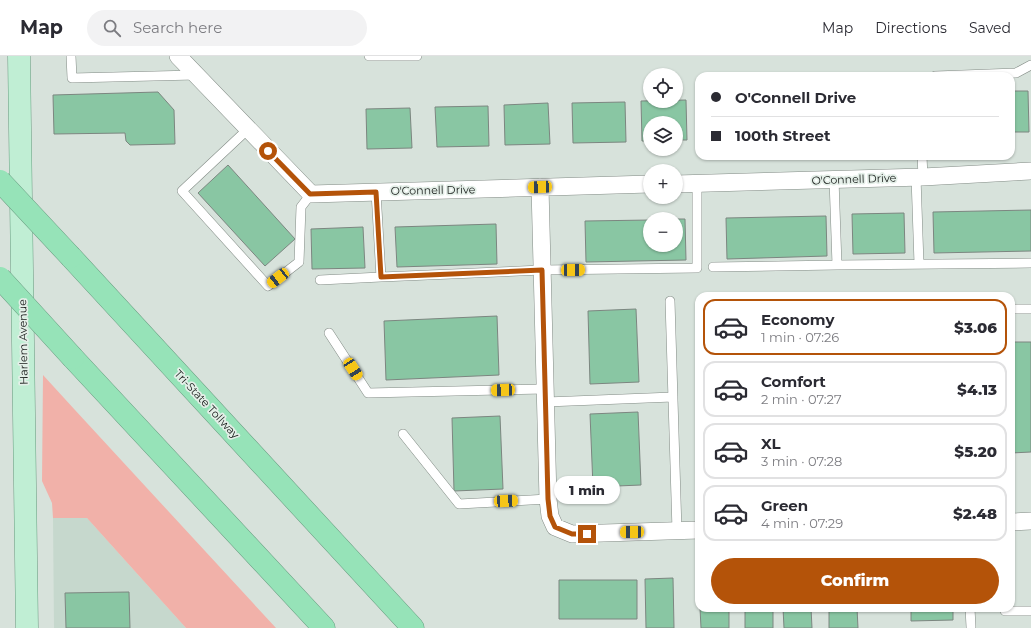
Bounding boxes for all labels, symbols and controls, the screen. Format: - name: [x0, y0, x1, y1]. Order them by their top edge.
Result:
- search box: [87, 10, 367, 46]
- text: Map: [20, 16, 63, 39]
- icon: search: [101, 17, 123, 39]
- text: Search here: [133, 18, 222, 37]
- text: Map: [822, 19, 853, 37]
- text: Directions: [875, 19, 947, 37]
- text: Saved: [969, 19, 1011, 37]
- map controls: [643, 68, 683, 252]
- button: locate: [643, 68, 683, 108]
- text: O'Connell Drive: [735, 88, 856, 107]
- button: layers: [643, 116, 683, 156]
- text: 100th Street: [735, 126, 830, 145]
- route start: [259, 142, 277, 160]
- button: +: [643, 164, 683, 204]
- street label: O'Connell Drive: [811, 171, 897, 187]
- car: [528, 181, 552, 193]
- street label: O'Connell Drive: [391, 182, 476, 198]
- button: −: [643, 212, 683, 252]
- car: [561, 264, 585, 276]
- car: [265, 266, 291, 290]
- street label: Harlem Avenue: [15, 299, 31, 385]
- icon: car: [713, 309, 749, 345]
- text: Economy: [761, 310, 834, 329]
- text: $3.06: [954, 318, 997, 337]
- text: 1 min · 07:26: [761, 329, 839, 345]
- car: [341, 356, 365, 382]
- street label: Tri-State Tollway: [172, 367, 242, 441]
- icon: car: [713, 371, 749, 407]
- text: Comfort: [761, 372, 826, 391]
- text: $4.13: [957, 380, 997, 399]
- car: [491, 384, 515, 396]
- text: 2 min · 07:27: [761, 391, 842, 407]
- icon: car: [713, 433, 749, 469]
- text: XL: [761, 434, 780, 453]
- text: $5.20: [955, 442, 997, 461]
- text: 3 min · 07:28: [761, 453, 842, 469]
- callout: 1 min: [554, 476, 620, 504]
- text: 1 min: [569, 482, 605, 498]
- car: [494, 494, 518, 508]
- icon: car: [713, 495, 749, 531]
- text: Green: [761, 496, 808, 515]
- text: $2.48: [953, 504, 997, 523]
- text: 4 min · 07:29: [761, 515, 843, 531]
- route end: [578, 525, 596, 543]
- car: [620, 526, 644, 538]
- button: Confirm: [711, 558, 999, 604]

